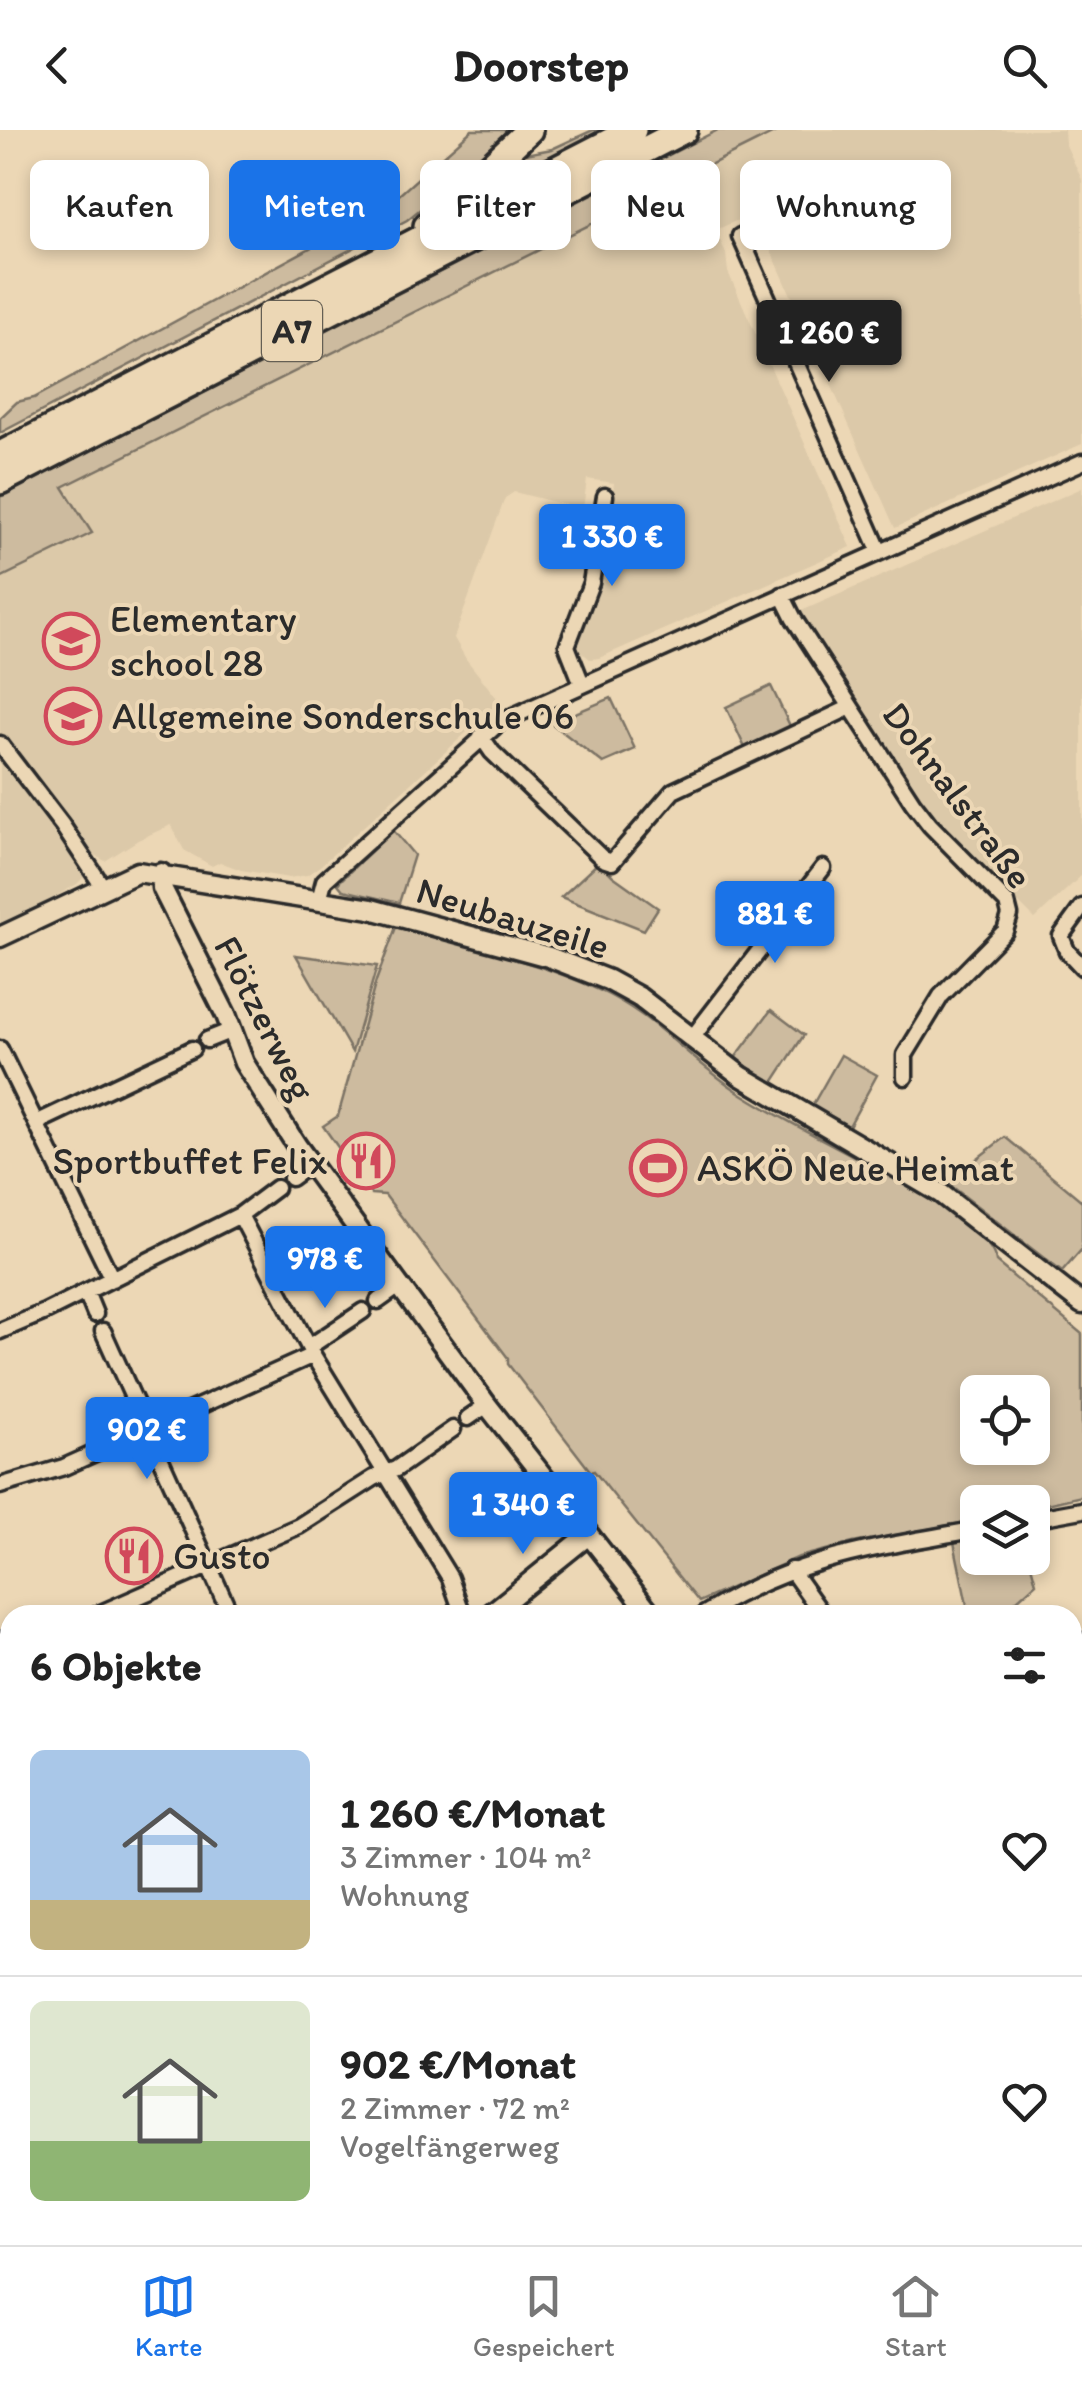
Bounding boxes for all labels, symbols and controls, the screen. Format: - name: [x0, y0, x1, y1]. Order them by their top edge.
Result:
- icon: back: [30, 38, 85, 93]
- text: Doorstep: [453, 38, 629, 92]
- icon: search: [997, 38, 1052, 93]
- chip: Kaufen: [30, 160, 209, 250]
- chip: Mieten: [229, 160, 400, 250]
- chip: Filter: [420, 160, 571, 250]
- chip: Neu: [591, 160, 720, 250]
- chip: Wohnung: [740, 160, 951, 250]
- pin: 1 260 €: [737, 300, 921, 385]
- road number: A7: [262, 301, 322, 361]
- text: 1 260 €: [779, 313, 880, 351]
- pin: 1 330 €: [520, 504, 704, 589]
- text: 1 330 €: [561, 517, 663, 555]
- place label: Elementary school 28: [110, 596, 296, 686]
- school or university icon: Elementary school 28: [41, 611, 101, 671]
- school or university icon: Allgemeine Sonderschule 06: [43, 686, 103, 746]
- street label: Dohnalstraße: [873, 692, 1043, 898]
- place label: Allgemeine Sonderschule 06: [112, 693, 574, 739]
- street label: Neubauzeile: [411, 867, 615, 969]
- pin: 881 €: [705, 881, 845, 966]
- text: 881 €: [737, 894, 813, 932]
- street label: Flötzerweg: [204, 928, 326, 1108]
- restaurant icon: Sportbuffet Felix: [336, 1131, 396, 1191]
- place label: Sportbuffet Felix: [53, 1138, 327, 1184]
- sports icon: ASKÖ Neue Heimat: [628, 1138, 688, 1198]
- place label: ASKÖ Neue Heimat: [697, 1145, 1014, 1191]
- pin: 978 €: [255, 1226, 395, 1311]
- text: 978 €: [287, 1239, 363, 1277]
- map controls: [960, 1375, 1050, 1575]
- button: locate: [960, 1375, 1050, 1465]
- pin: 902 €: [77, 1397, 217, 1482]
- text: 902 €: [108, 1410, 186, 1448]
- pin: 1 340 €: [431, 1472, 615, 1557]
- text: 1 340 €: [471, 1485, 575, 1523]
- button: layers: [960, 1485, 1050, 1575]
- restaurant icon: Gusto: [104, 1526, 164, 1586]
- place label: Gusto: [173, 1533, 271, 1579]
- icon: filters: [997, 1638, 1052, 1693]
- text: 6 Objekte: [30, 1640, 202, 1691]
- text: 1 260 €/Monat: [340, 1787, 605, 1838]
- icon: home: [110, 1790, 230, 1910]
- icon: heart: [997, 1823, 1052, 1878]
- text: 3 Zimmer · 104 m²: [340, 1838, 592, 1876]
- text: Wohnung: [340, 1876, 469, 1914]
- text: 902 €/Monat: [340, 2038, 576, 2089]
- icon: home: [110, 2041, 230, 2161]
- icon: heart: [997, 2074, 1052, 2129]
- text: 2 Zimmer · 72 m²: [340, 2089, 570, 2127]
- text: Vogelfängerweg: [340, 2127, 559, 2165]
- tab: Karte: [135, 2269, 202, 2363]
- tab: Gespeichert: [473, 2269, 615, 2363]
- tab: Start: [885, 2269, 947, 2363]

